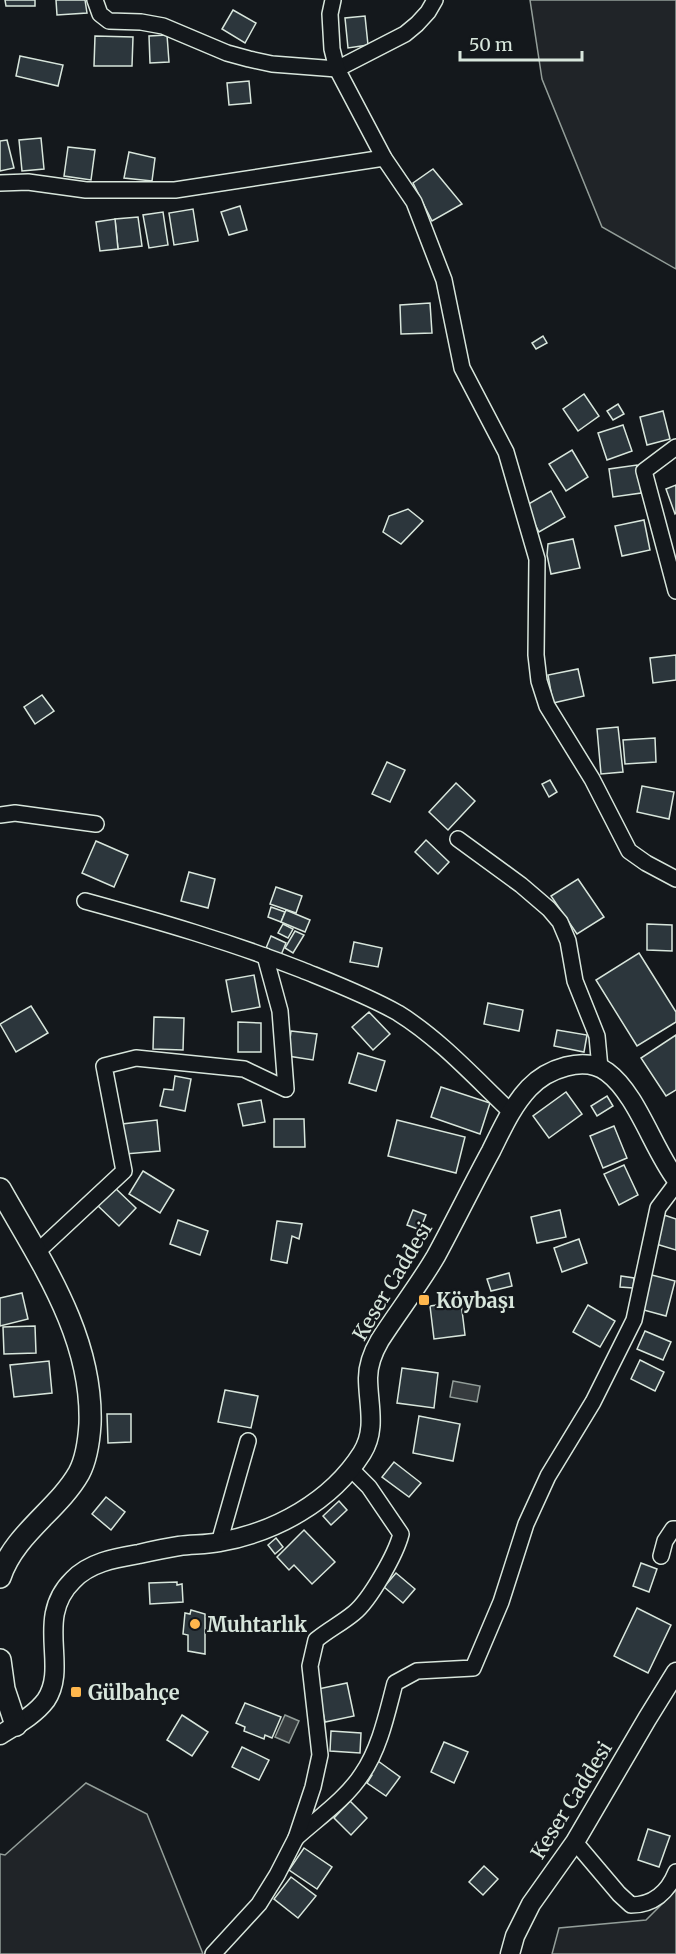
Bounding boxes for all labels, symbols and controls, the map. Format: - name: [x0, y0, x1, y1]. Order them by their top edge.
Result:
- scale bar: [460, 24, 582, 62]
- text: 50 m: [469, 33, 513, 56]
- street label: Keser Caddesi: [347, 1217, 437, 1345]
- place label: Köybaşı: [436, 1288, 515, 1313]
- marker: Köybaşı: [417, 1293, 431, 1307]
- place label: Muhtarlık: [207, 1612, 307, 1637]
- marker: Muhtarlık: [188, 1617, 202, 1631]
- place label: Gülbahçe: [88, 1680, 180, 1705]
- marker: Gülbahçe: [69, 1685, 83, 1699]
- street label: Keser Caddesi: [525, 1737, 617, 1863]

